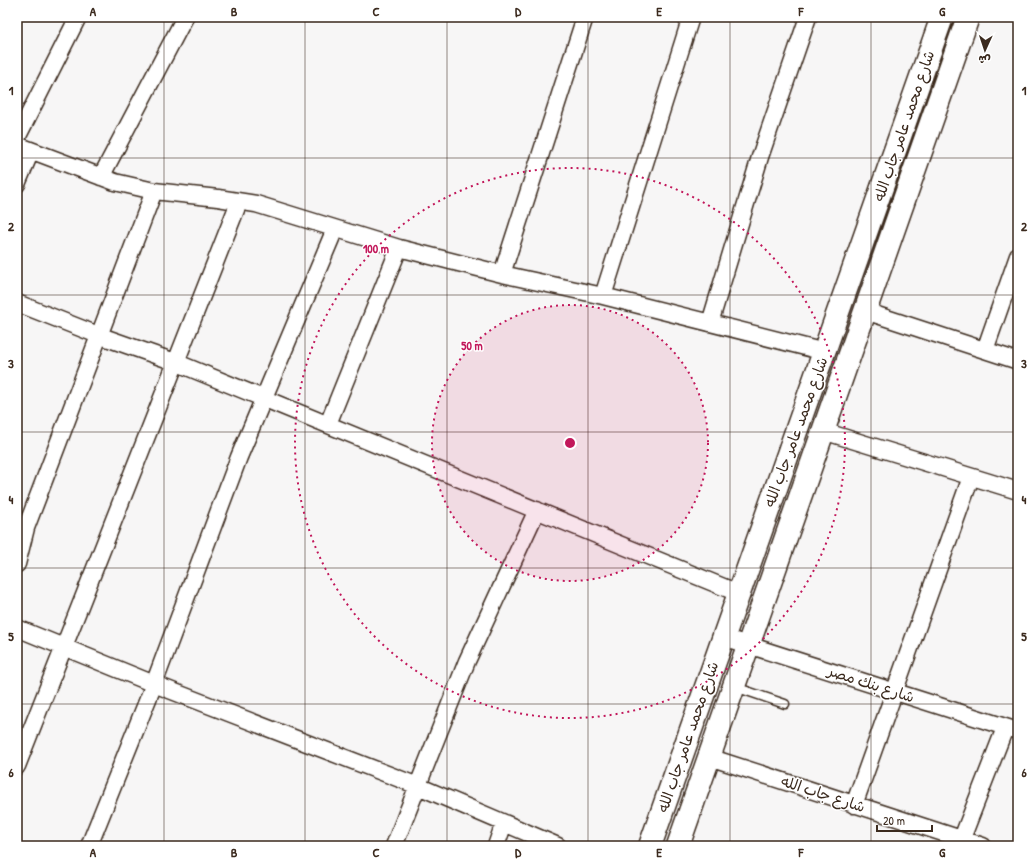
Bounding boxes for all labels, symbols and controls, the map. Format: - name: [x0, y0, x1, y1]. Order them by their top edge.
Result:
- text: A: [90, 2, 97, 20]
- text: B: [231, 2, 238, 20]
- text: C: [372, 2, 380, 20]
- text: D: [515, 2, 522, 20]
- text: E: [656, 2, 662, 20]
- text: F: [798, 2, 805, 20]
- text: G: [939, 2, 946, 20]
- north arrow: [965, 30, 1005, 70]
- street label: شارع محمد عامر جاب الله: [868, 47, 939, 204]
- text: ش: [978, 53, 991, 67]
- text: 1: [9, 81, 14, 99]
- text: 1: [1022, 81, 1027, 99]
- text: 2: [8, 217, 15, 235]
- text: 2: [1021, 217, 1028, 235]
- text: 100 m: [363, 240, 389, 257]
- text: 50 m: [461, 337, 483, 354]
- text: 3: [8, 354, 14, 372]
- street label: شارع محمد عامر جاب الله: [759, 354, 833, 510]
- text: 3: [1021, 354, 1027, 372]
- centre of rings: [563, 436, 577, 450]
- text: 4: [9, 490, 14, 508]
- text: 4: [1022, 490, 1027, 508]
- text: 5: [8, 627, 14, 645]
- text: 5: [1021, 627, 1027, 645]
- street label: شارع محمد عامر جاب الله: [652, 658, 723, 815]
- street label: شارع بنك مصر: [823, 659, 917, 707]
- text: 6: [8, 763, 14, 781]
- text: 6: [1021, 763, 1027, 781]
- street label: شارع جاب الله: [778, 770, 868, 817]
- scale bar: [877, 807, 932, 833]
- text: 20 m: [883, 812, 905, 829]
- text: A: [90, 843, 97, 861]
- text: B: [231, 843, 238, 861]
- text: C: [372, 843, 380, 861]
- text: D: [515, 843, 522, 861]
- text: E: [656, 843, 662, 861]
- text: F: [798, 843, 805, 861]
- text: G: [939, 843, 946, 861]

